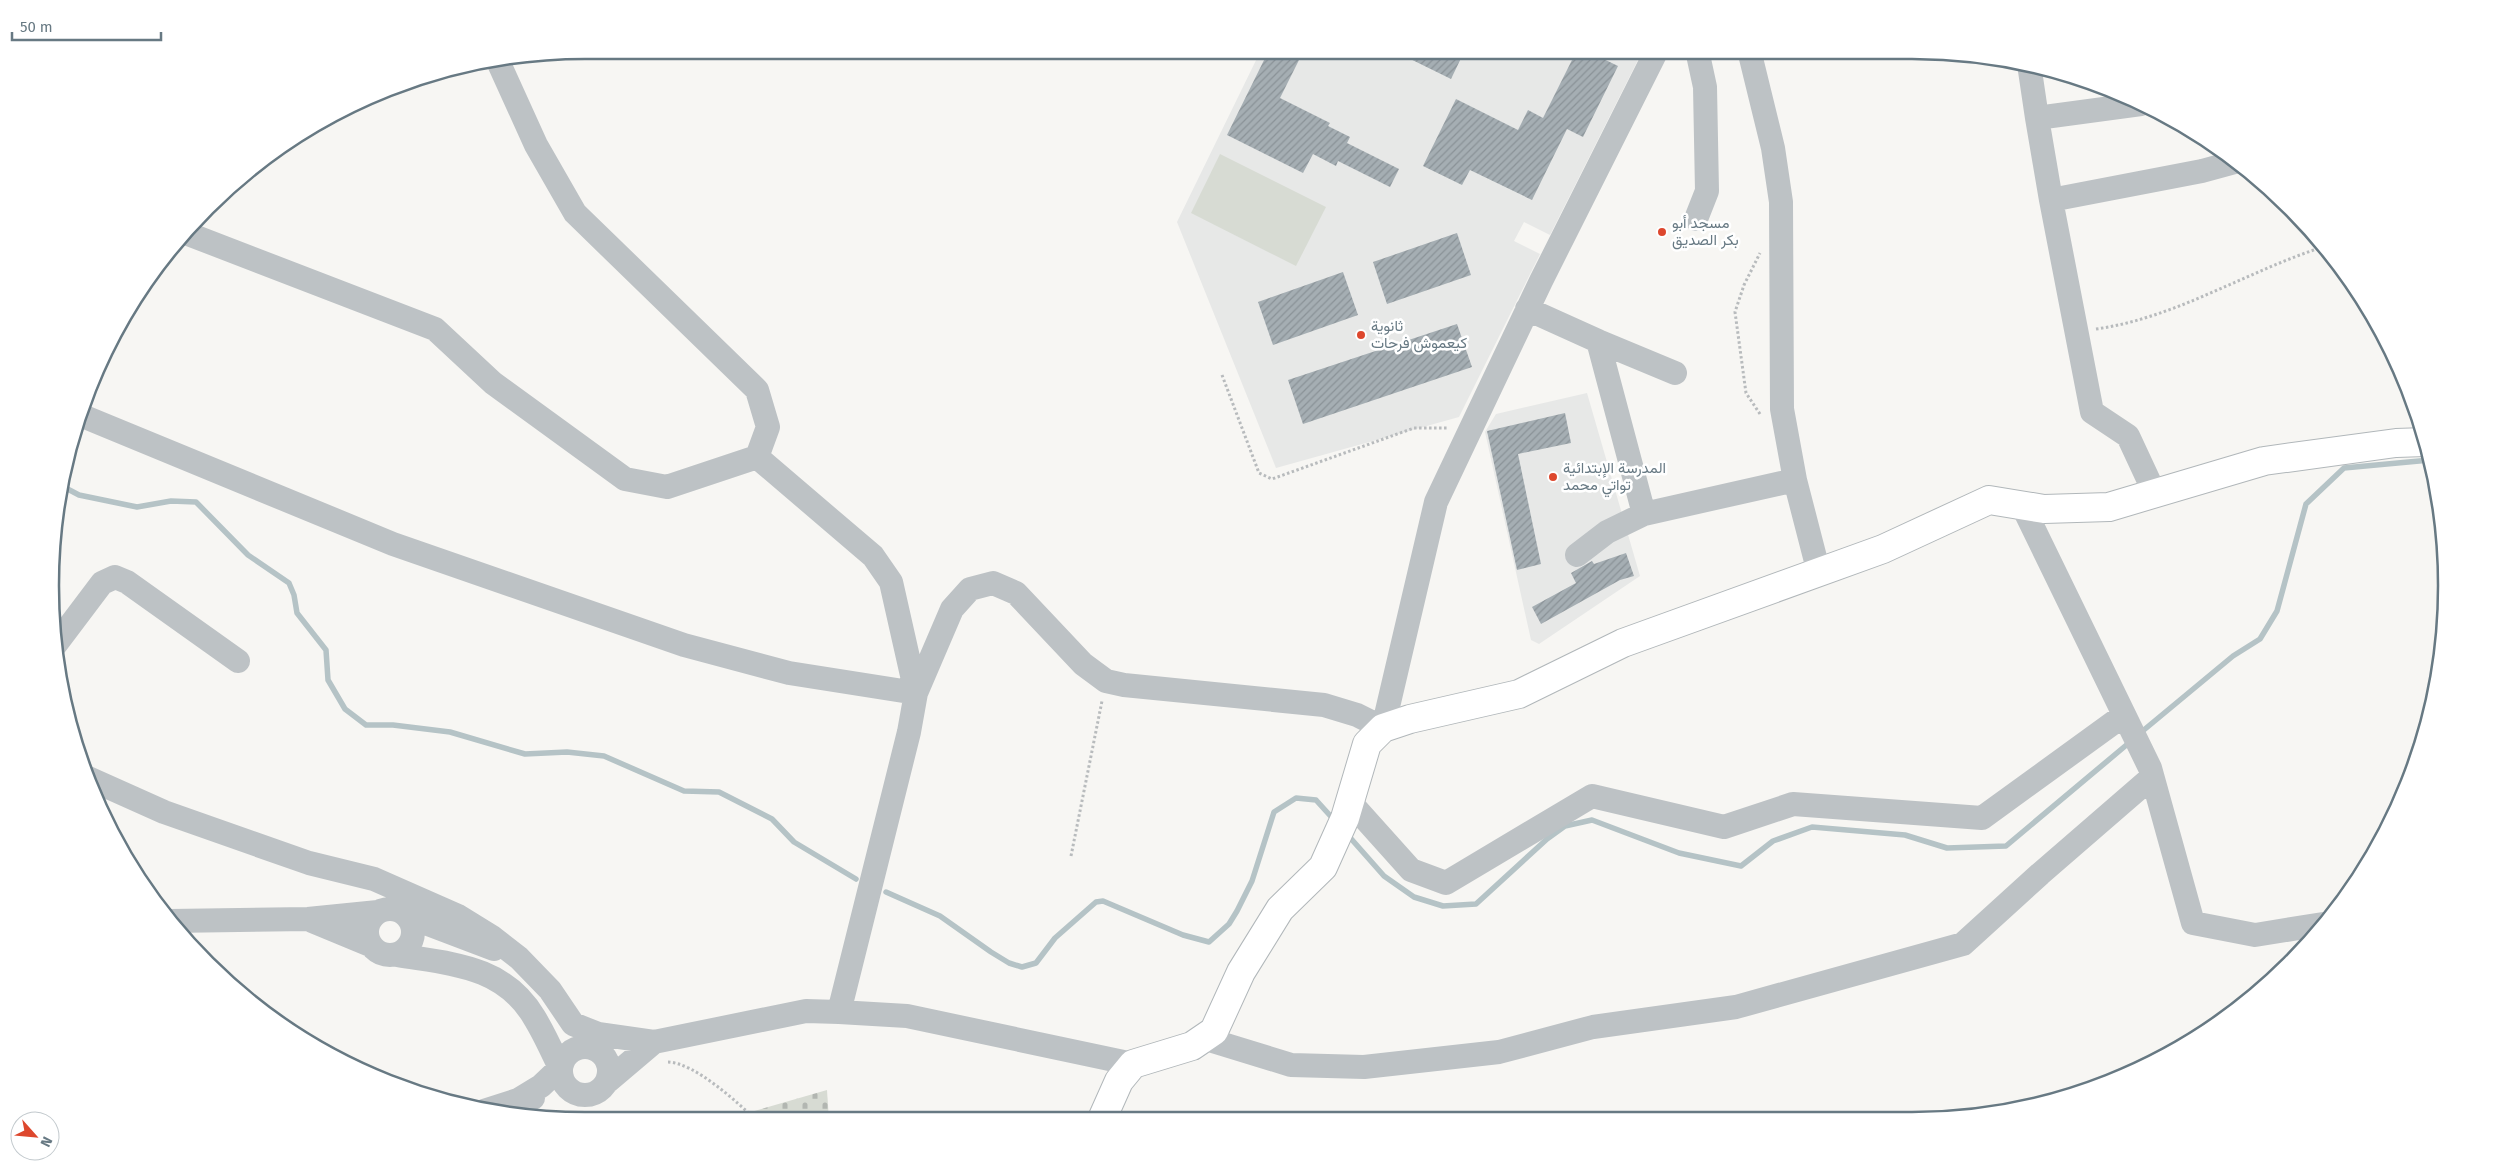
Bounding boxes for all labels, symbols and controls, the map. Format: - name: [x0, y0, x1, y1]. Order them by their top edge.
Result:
- scale bar: [12, 10, 161, 42]
- text: 50 m: [20, 18, 53, 36]
- place label: مسجد أبو بكر الصديق: [1672, 214, 1739, 250]
- marker: مسجد أبو بكر الصديق: [1656, 226, 1668, 238]
- place label: ثانوية كيعموش فرحات: [1371, 317, 1468, 353]
- marker: ثانوية كيعموش فرحات: [1355, 329, 1367, 341]
- place label: المدرسة الإبتدائية تواتي محمد: [1563, 459, 1666, 498]
- marker: المدرسة الإبتدائية تواتي محمد: [1547, 471, 1559, 483]
- north arrow: [10, 1111, 60, 1161]
- text: N: [36, 1134, 56, 1150]

